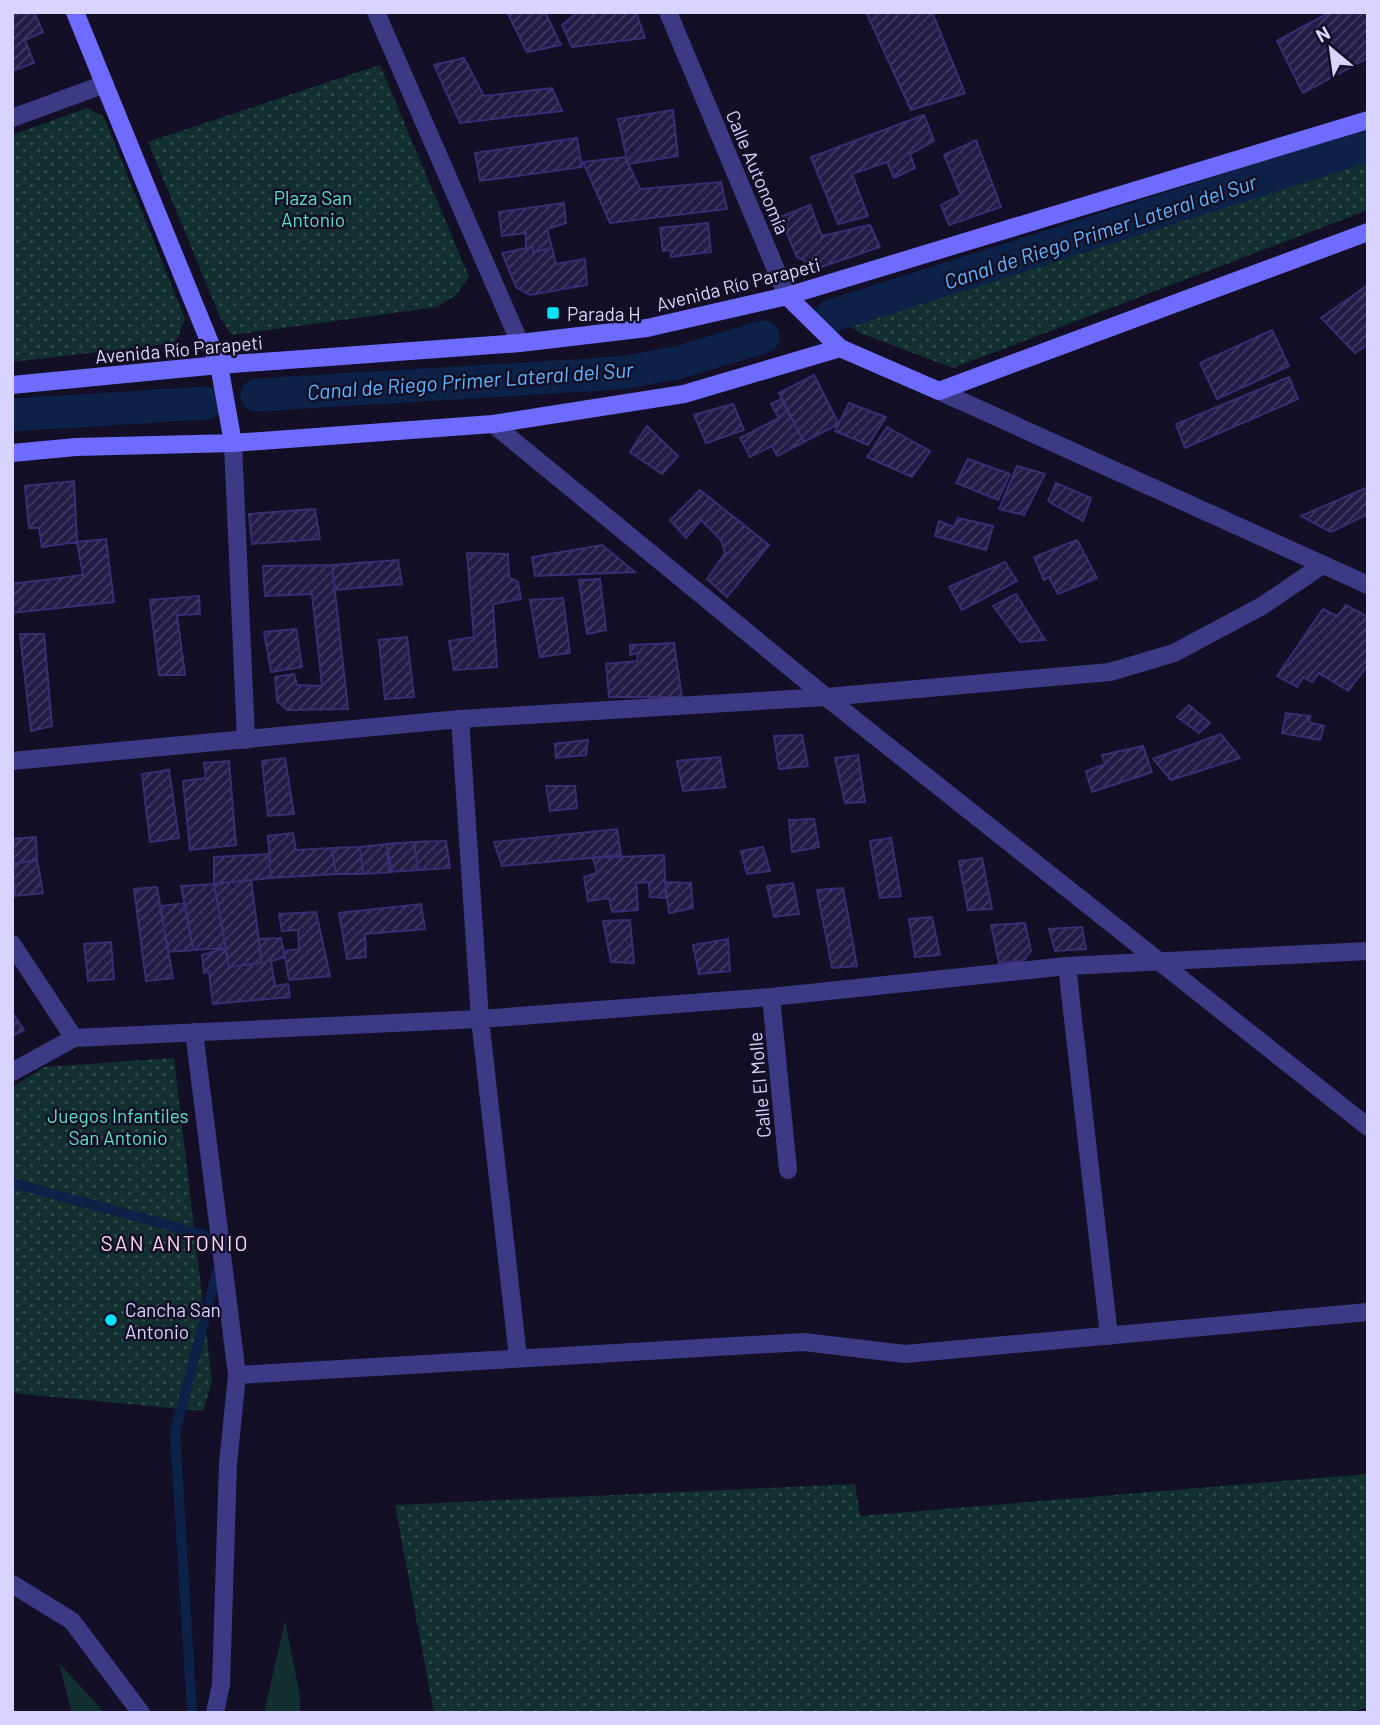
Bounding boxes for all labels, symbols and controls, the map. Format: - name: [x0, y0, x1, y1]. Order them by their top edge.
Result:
- north arrow: [1296, 14, 1366, 84]
- text: N: [1311, 21, 1334, 47]
- street label: Calle Autonomía: [722, 107, 794, 237]
- water label: Canal de Riego Primer Lateral del Sur: [941, 168, 1260, 293]
- park label: Plaza San Antonio: [274, 186, 352, 231]
- street label: Avenida Río Parapeti: [654, 252, 822, 316]
- place label: Parada H: [567, 302, 641, 325]
- marker: Parada H: [545, 305, 561, 321]
- street label: Avenida Río Parapeti: [94, 330, 264, 368]
- water label: Canal de Riego Primer Lateral del Sur: [306, 356, 635, 404]
- street label: Calle El Molle: [743, 1031, 775, 1139]
- park label: Juegos Infantiles San Antonio: [47, 1104, 189, 1149]
- district label: SAN ANTONIO: [100, 1230, 250, 1255]
- place label: Cancha San Antonio: [125, 1298, 221, 1343]
- marker: Cancha San Antonio: [103, 1312, 119, 1328]

